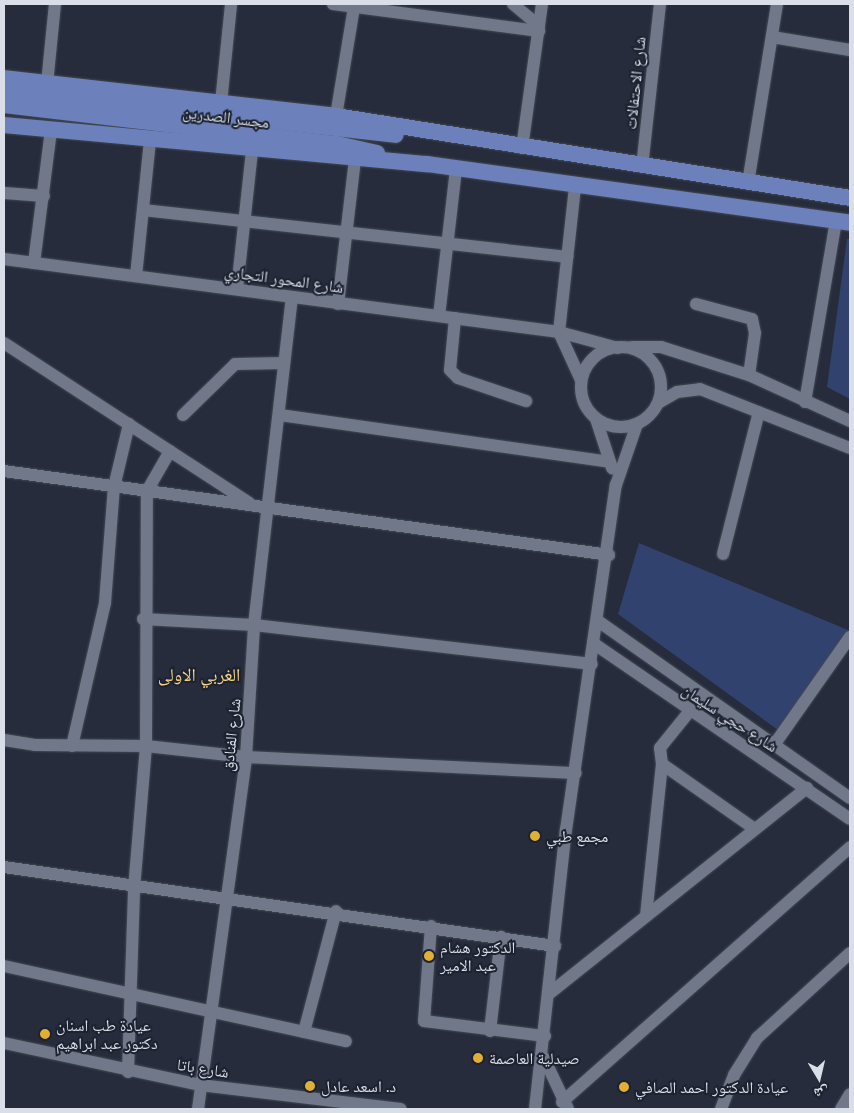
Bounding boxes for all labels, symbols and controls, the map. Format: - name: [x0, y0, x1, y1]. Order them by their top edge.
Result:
- street label: شارع الاحتفالات: [621, 36, 649, 130]
- street label: مجسر الصدرين: [182, 102, 270, 132]
- street label: شارع المحور التجاري: [223, 261, 345, 297]
- district label: الغربي الاولى: [158, 663, 240, 685]
- street label: شارع حجي سليمان: [679, 680, 781, 756]
- street label: شارع الفنادق: [218, 698, 244, 772]
- place label: مجمع طبي: [546, 826, 608, 846]
- marker: مجمع طبي: [528, 829, 542, 843]
- place label: الدكتور هشام عبد الامير: [440, 937, 515, 975]
- marker: الدكتور هشام عبد الامير: [422, 949, 436, 963]
- place label: عيادة طب اسنان دكتور عبد ابراهيم: [56, 1015, 158, 1053]
- marker: عيادة طب اسنان دكتور عبد ابراهيم: [38, 1027, 52, 1041]
- place label: صيدلية العاصمة: [489, 1048, 579, 1068]
- marker: صيدلية العاصمة: [471, 1051, 485, 1065]
- north arrow: [794, 1053, 844, 1103]
- street label: شارع باتا: [176, 1054, 230, 1082]
- place label: د. اسعد عادل: [321, 1076, 397, 1096]
- place label: عيادة الدكتور احمد الصافي: [635, 1077, 788, 1097]
- marker: د. اسعد عادل: [303, 1079, 317, 1093]
- marker: عيادة الدكتور احمد الصافي: [617, 1080, 631, 1094]
- text: ش: [813, 1083, 830, 1104]

